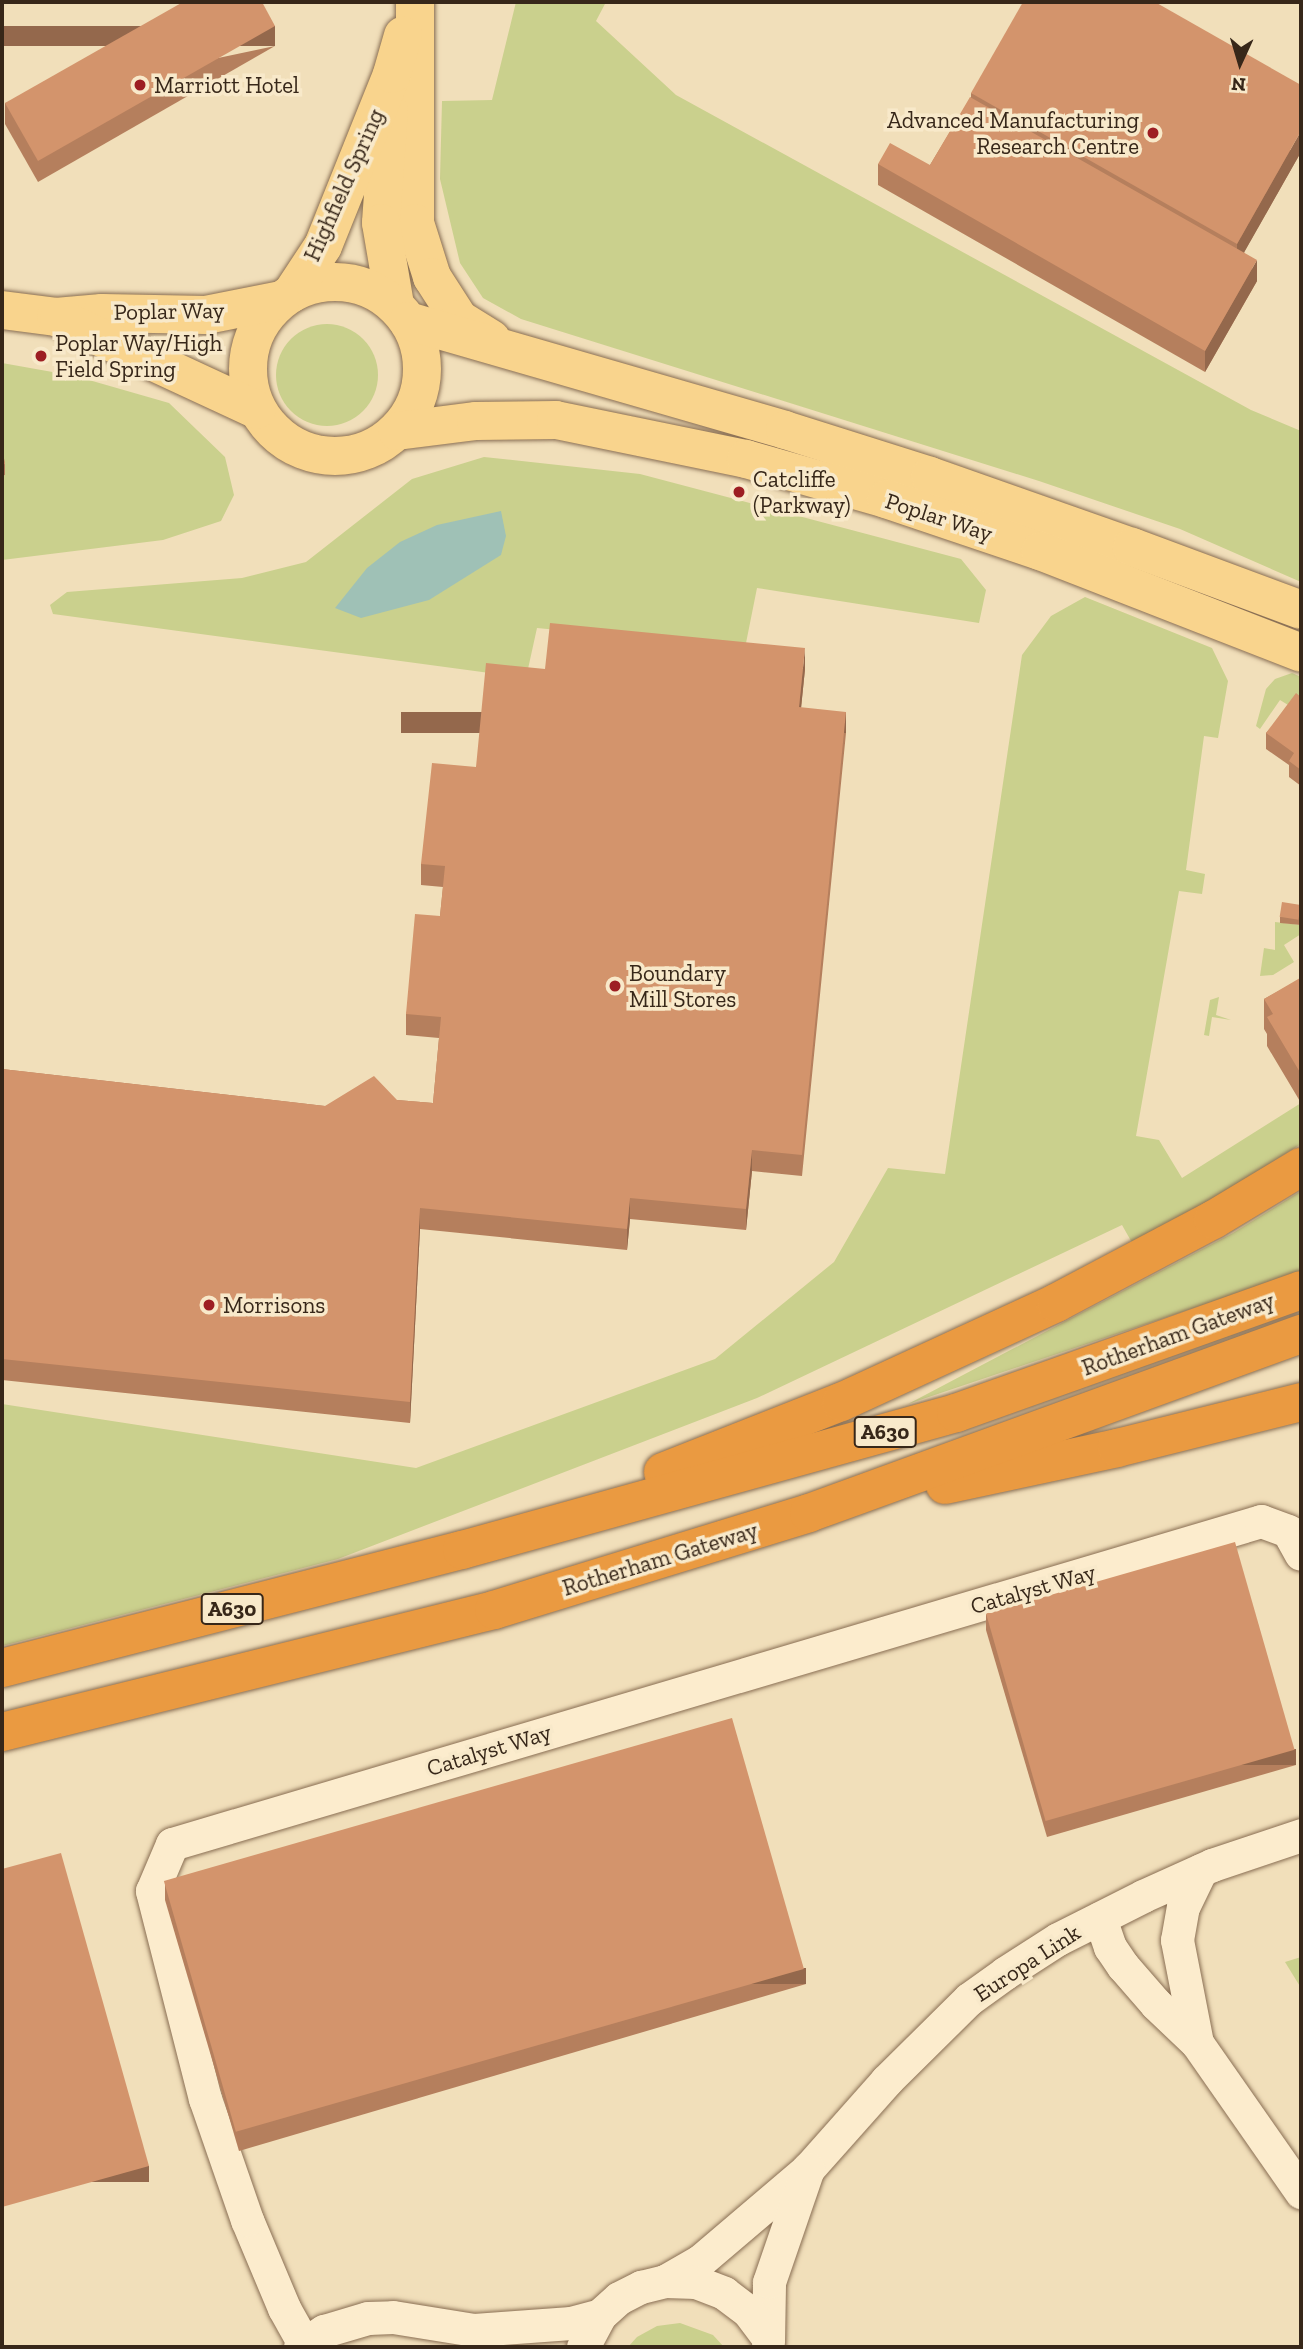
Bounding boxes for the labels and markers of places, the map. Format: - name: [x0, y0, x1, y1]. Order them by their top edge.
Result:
- place label: Marriott Hotel: [154, 71, 299, 99]
- marker: Marriott Hotel: [132, 77, 148, 93]
- place label: Advanced Manufacturing Research Centre: [887, 106, 1139, 160]
- marker: Advanced Manufacturing Research Centre: [1145, 125, 1161, 141]
- place label: Poplar Way/High Field Spring: [55, 329, 223, 383]
- marker: Poplar Way/High Field Spring: [33, 348, 49, 364]
- place label: Catcliffe (Parkway): [753, 465, 850, 519]
- marker: Catcliffe (Parkway): [731, 484, 747, 500]
- place label: Boundary Mill Stores: [629, 959, 736, 1013]
- marker: Boundary Mill Stores: [607, 978, 623, 994]
- place label: Morrisons: [223, 1291, 325, 1319]
- marker: Morrisons: [201, 1297, 217, 1313]

